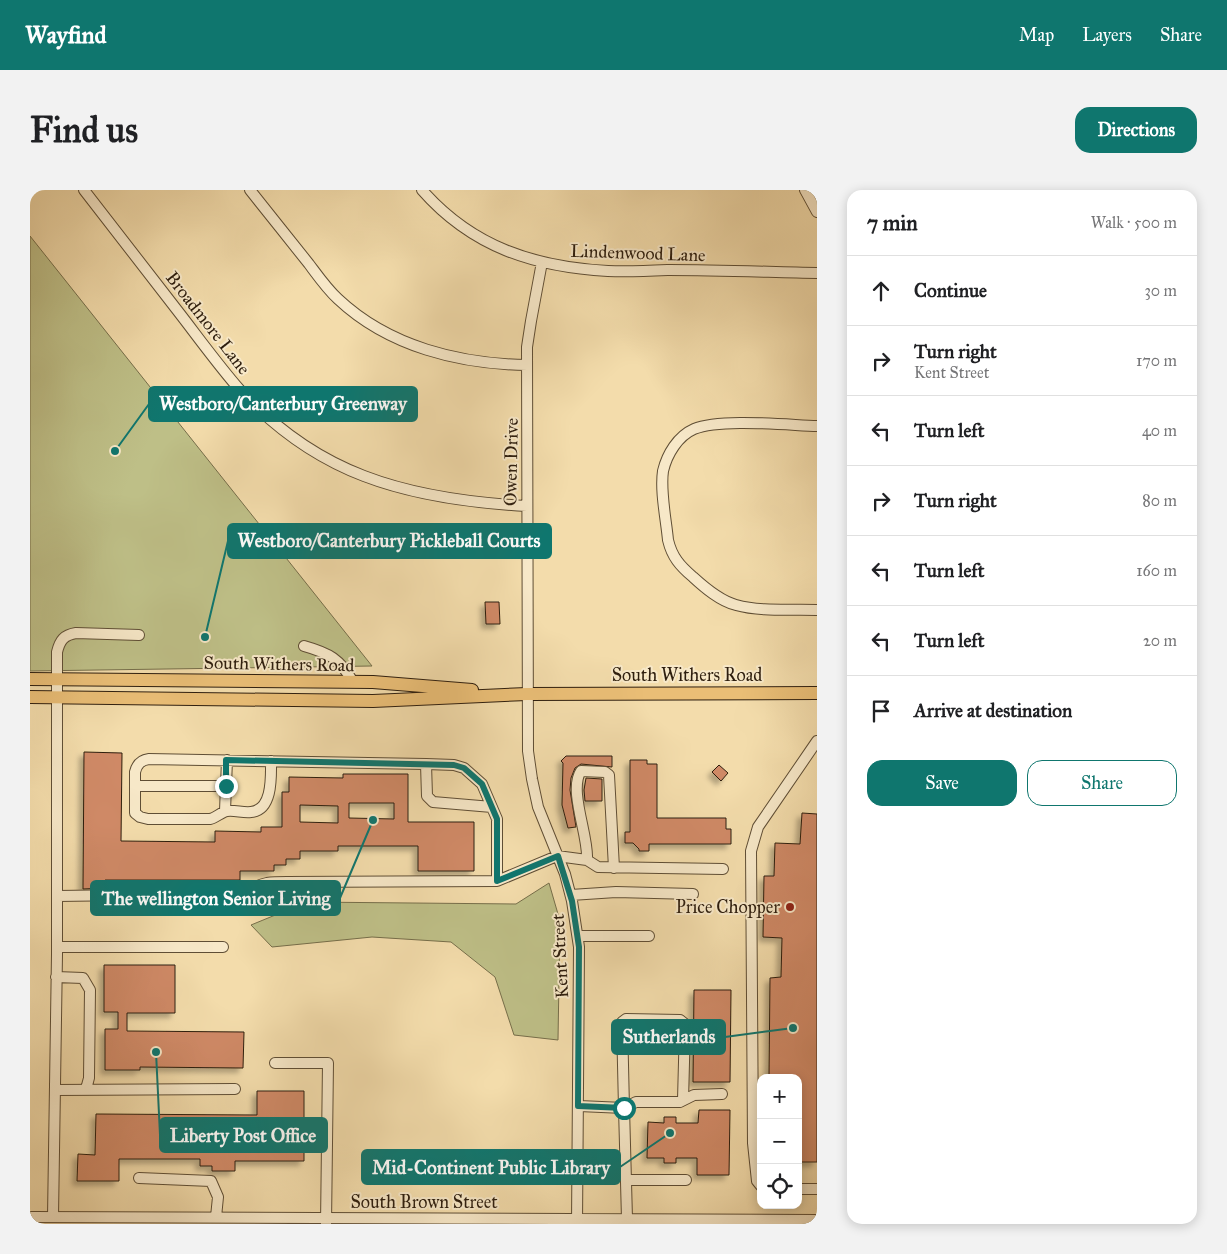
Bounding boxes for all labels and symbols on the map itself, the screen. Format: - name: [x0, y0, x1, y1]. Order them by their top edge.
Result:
- street label: Lindenwood Lane: [570, 240, 706, 266]
- street label: Broadmore Lane: [161, 267, 255, 379]
- callout: Westboro/Canterbury Greenway: [149, 387, 417, 421]
- text: Westboro/Canterbury Greenway: [159, 392, 408, 416]
- street label: Owen Drive: [499, 418, 523, 506]
- callout: Westboro/Canterbury Pickleball Courts: [228, 524, 551, 558]
- text: Westboro/Canterbury Pickleball Courts: [238, 529, 541, 553]
- street label: South Withers Road: [203, 652, 355, 676]
- street label: South Withers Road: [612, 664, 762, 686]
- route end: [215, 775, 238, 798]
- callout: The wellington Senior Living: [91, 881, 340, 915]
- text: The wellington Senior Living: [101, 887, 332, 911]
- place label: Price Chopper: [676, 896, 780, 918]
- marker: Price Chopper: [784, 901, 796, 913]
- street label: Kent Street: [547, 913, 573, 999]
- callout: Sutherlands: [612, 1020, 725, 1054]
- text: Sutherlands: [622, 1025, 716, 1048]
- route start: [613, 1097, 636, 1120]
- callout: Liberty Post Office: [160, 1118, 327, 1152]
- text: Liberty Post Office: [170, 1124, 316, 1148]
- callout: Mid-Continent Public Library: [362, 1150, 620, 1184]
- text: Mid-Continent Public Library: [372, 1156, 611, 1180]
- street label: South Brown Street: [350, 1191, 498, 1213]

